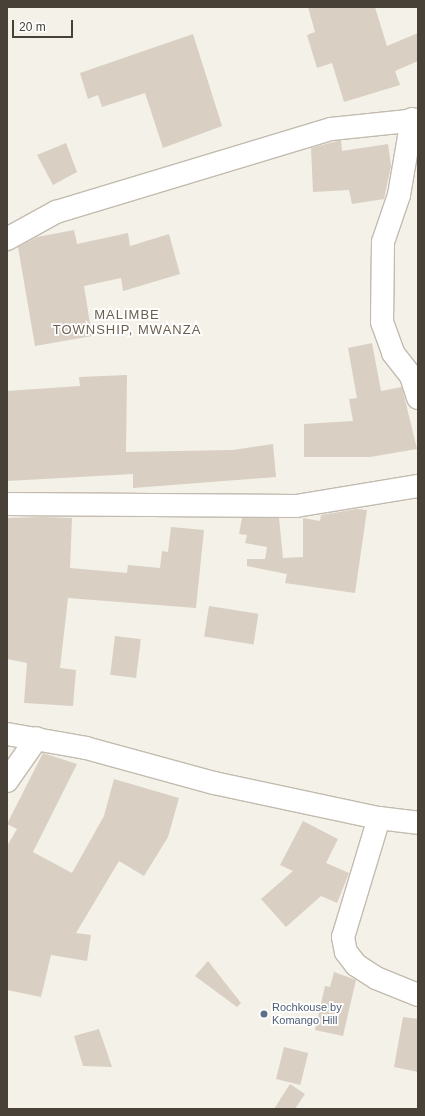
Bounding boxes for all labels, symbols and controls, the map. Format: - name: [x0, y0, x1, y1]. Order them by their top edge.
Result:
- scale bar: [14, 12, 75, 38]
- text: 20 m: [19, 20, 46, 34]
- district label: MALIMBE TOWNSHIP, MWANZA: [53, 308, 201, 339]
- place label: Rochkouse by Komango Hill: [272, 1001, 342, 1027]
- marker: Rochkouse by Komango Hill: [259, 1009, 269, 1019]

